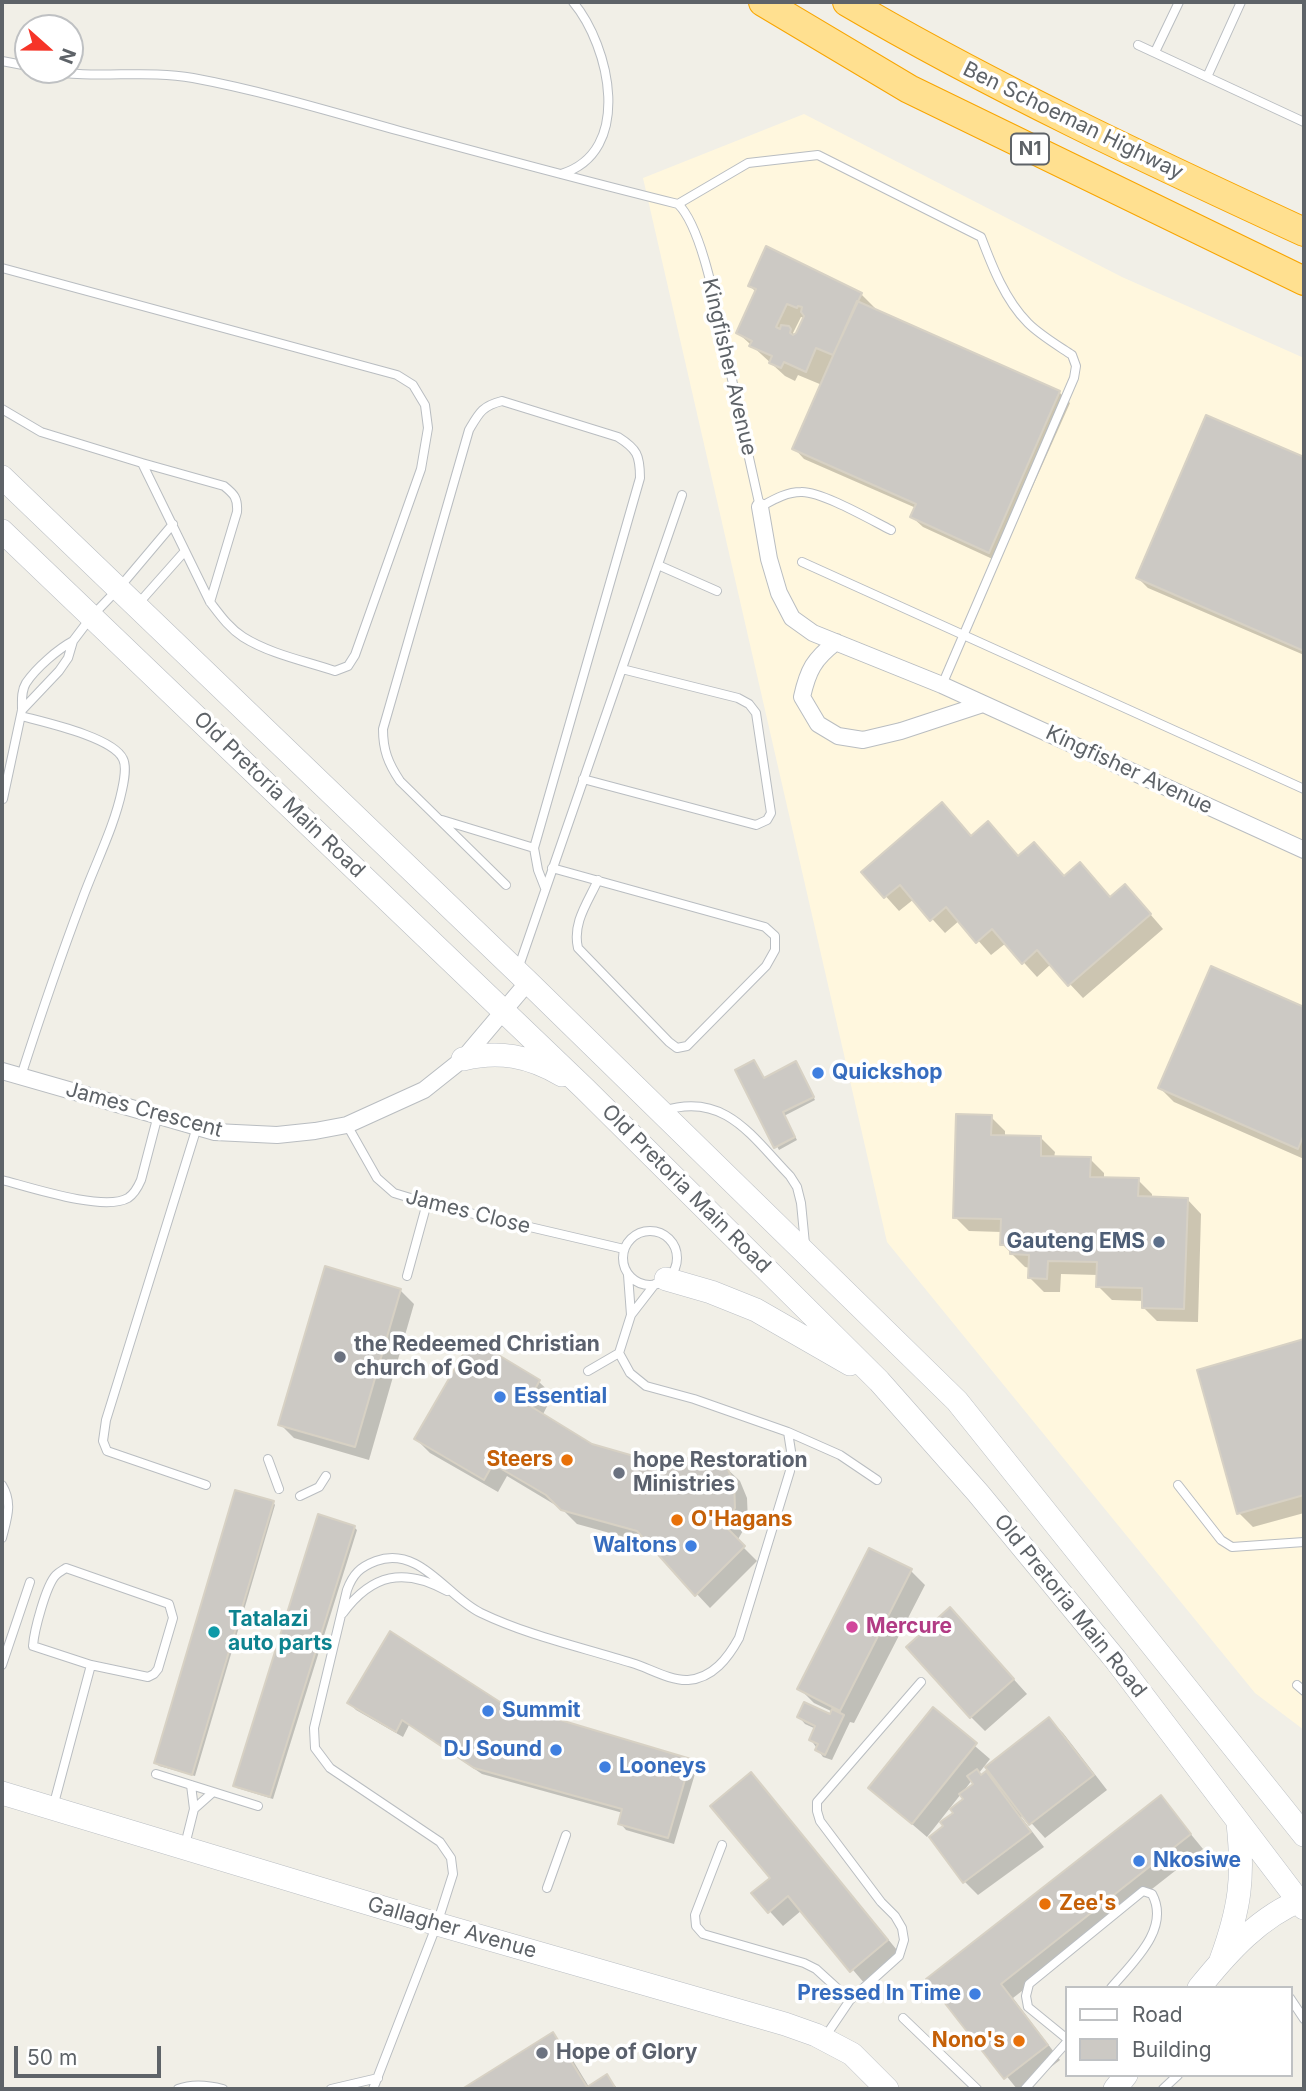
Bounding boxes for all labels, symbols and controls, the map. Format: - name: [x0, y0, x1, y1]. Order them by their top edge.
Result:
- north arrow: [14, 14, 84, 84]
- text: N: [54, 45, 81, 67]
- street label: Ben Schoeman Highway: [959, 57, 1187, 185]
- road number: N1: [1011, 134, 1049, 164]
- street label: Kingfisher Avenue: [696, 276, 762, 458]
- street label: Old Pretoria Main Road: [188, 707, 370, 883]
- street label: Kingfisher Avenue: [1042, 720, 1216, 820]
- place label: Quickshop: [832, 1060, 943, 1086]
- marker: Quickshop: [810, 1065, 826, 1081]
- street label: James Crescent: [63, 1077, 225, 1143]
- street label: Old Pretoria Main Road: [596, 1099, 776, 1279]
- street label: James Close: [403, 1184, 533, 1240]
- place label: Gauteng EMS: [1007, 1229, 1145, 1255]
- marker: Gauteng EMS: [1151, 1234, 1167, 1250]
- place label: the Redeemed Christian church of God: [354, 1332, 600, 1382]
- marker: the Redeemed Christian church of God: [332, 1349, 348, 1365]
- place label: Essential: [514, 1384, 607, 1410]
- marker: Essential: [492, 1389, 508, 1405]
- place label: Steers: [486, 1447, 553, 1473]
- place label: hope Restoration Ministries: [633, 1448, 808, 1498]
- marker: Steers: [559, 1452, 575, 1468]
- marker: hope Restoration Ministries: [611, 1465, 627, 1481]
- place label: O'Hagans: [691, 1507, 792, 1533]
- street label: Old Pretoria Main Road: [988, 1509, 1152, 1703]
- marker: O'Hagans: [669, 1512, 685, 1528]
- place label: Waltons: [593, 1533, 677, 1559]
- marker: Waltons: [683, 1538, 699, 1554]
- place label: Tatalazi auto parts: [228, 1607, 332, 1657]
- place label: Mercure: [866, 1614, 952, 1640]
- marker: Mercure: [844, 1619, 860, 1635]
- marker: Tatalazi auto parts: [206, 1624, 222, 1640]
- place label: Summit: [502, 1698, 581, 1724]
- marker: Summit: [480, 1703, 496, 1719]
- place label: DJ Sound: [444, 1737, 542, 1763]
- marker: DJ Sound: [548, 1742, 564, 1758]
- place label: Looneys: [619, 1754, 706, 1780]
- marker: Looneys: [597, 1759, 613, 1775]
- place label: Nkosiwe: [1153, 1848, 1241, 1874]
- marker: Nkosiwe: [1131, 1853, 1147, 1869]
- place label: Zee's: [1059, 1891, 1116, 1917]
- street label: Gallagher Avenue: [365, 1892, 539, 1964]
- marker: Zee's: [1037, 1896, 1053, 1912]
- place label: Pressed In Time: [797, 1981, 961, 2007]
- marker: Pressed In Time: [967, 1986, 983, 2002]
- legend: [1064, 1986, 1292, 2077]
- text: Road: [1132, 2002, 1183, 2027]
- place label: Nono's: [932, 2028, 1005, 2054]
- scale bar: [18, 2032, 164, 2076]
- marker: Nono's: [1011, 2033, 1027, 2049]
- text: Building: [1132, 2037, 1212, 2062]
- place label: Hope of Glory: [556, 2040, 697, 2066]
- text: 50 m: [27, 2045, 77, 2070]
- marker: Hope of Glory: [534, 2045, 550, 2061]

